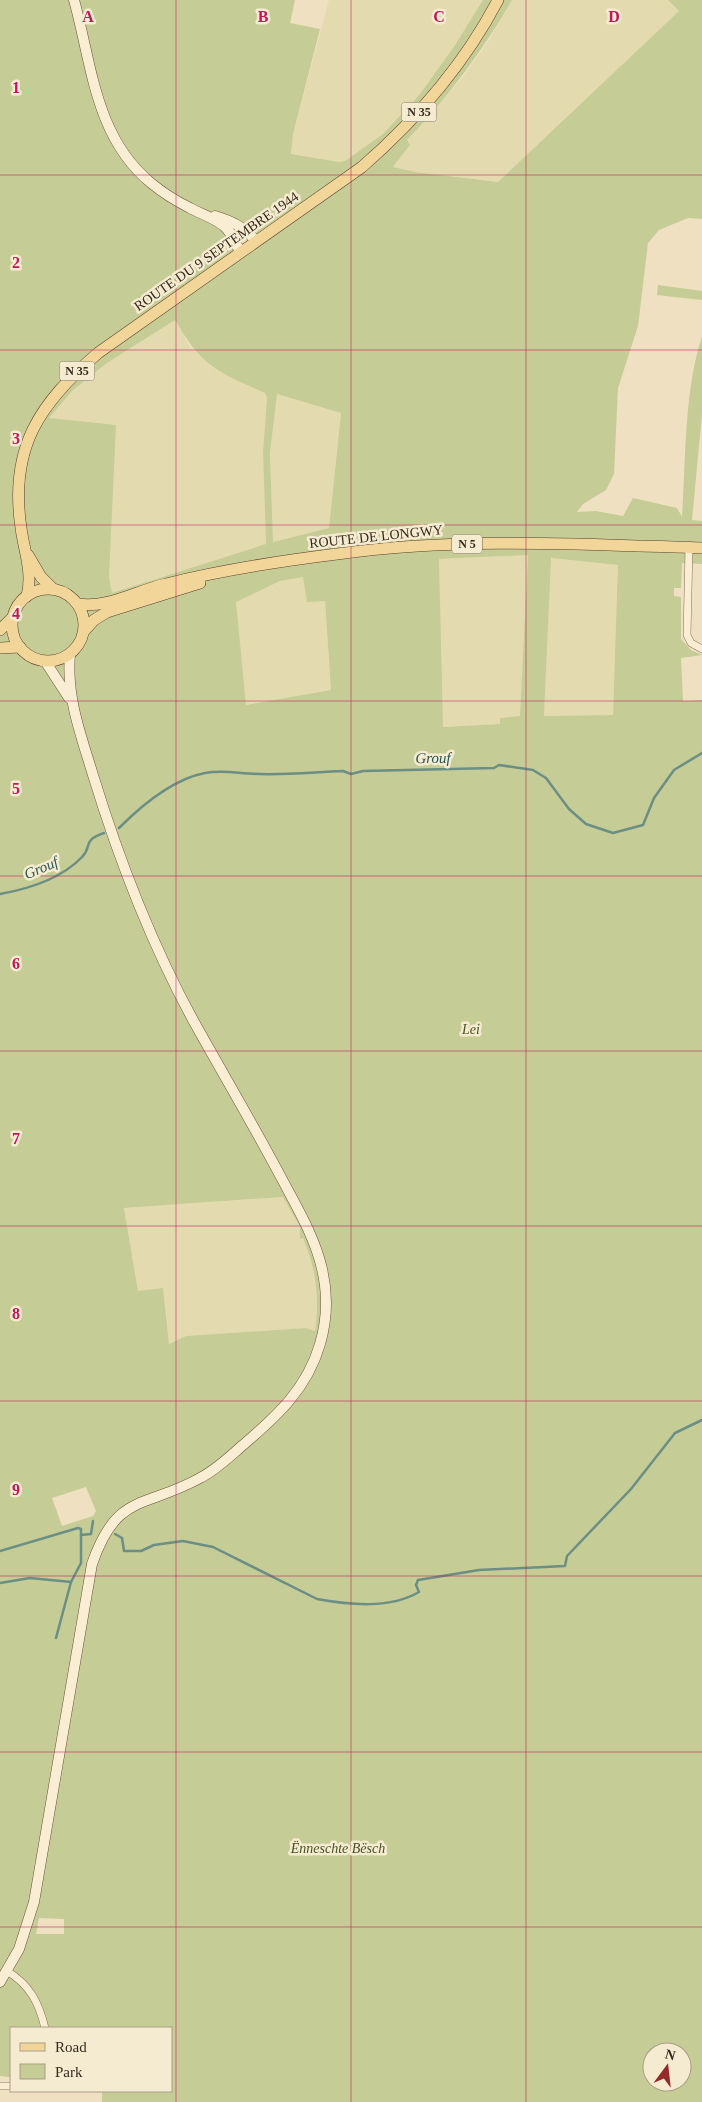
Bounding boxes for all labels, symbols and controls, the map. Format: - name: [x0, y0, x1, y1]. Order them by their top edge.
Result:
- text: A: [82, 8, 94, 25]
- text: B: [258, 8, 269, 25]
- text: C: [433, 8, 445, 25]
- text: D: [608, 8, 620, 25]
- text: 1: [12, 79, 20, 96]
- road number: N 35: [402, 102, 436, 121]
- street label: ROUTE DU 9 SEPTEMBRE 1944: [131, 189, 301, 314]
- text: 2: [12, 254, 20, 271]
- road number: N 35: [60, 362, 94, 381]
- text: 3: [12, 430, 20, 447]
- street label: ROUTE DE LONGWY: [308, 522, 444, 551]
- road number: N 5: [452, 534, 482, 554]
- text: 4: [12, 605, 20, 622]
- water label: Grouf: [415, 750, 453, 766]
- text: 5: [12, 780, 20, 797]
- water label: Grouf: [22, 853, 62, 882]
- text: 6: [12, 955, 20, 972]
- park label: Lei: [461, 1022, 480, 1037]
- text: 7: [12, 1130, 20, 1147]
- text: 8: [12, 1305, 20, 1322]
- text: 9: [12, 1481, 20, 1498]
- park label: Ënneschte Bësch: [290, 1840, 385, 1856]
- legend: [10, 2027, 172, 2092]
- text: Road: [55, 2039, 87, 2055]
- north arrow: [642, 2042, 692, 2092]
- text: N: [663, 2046, 677, 2063]
- text: Park: [55, 2064, 83, 2080]

